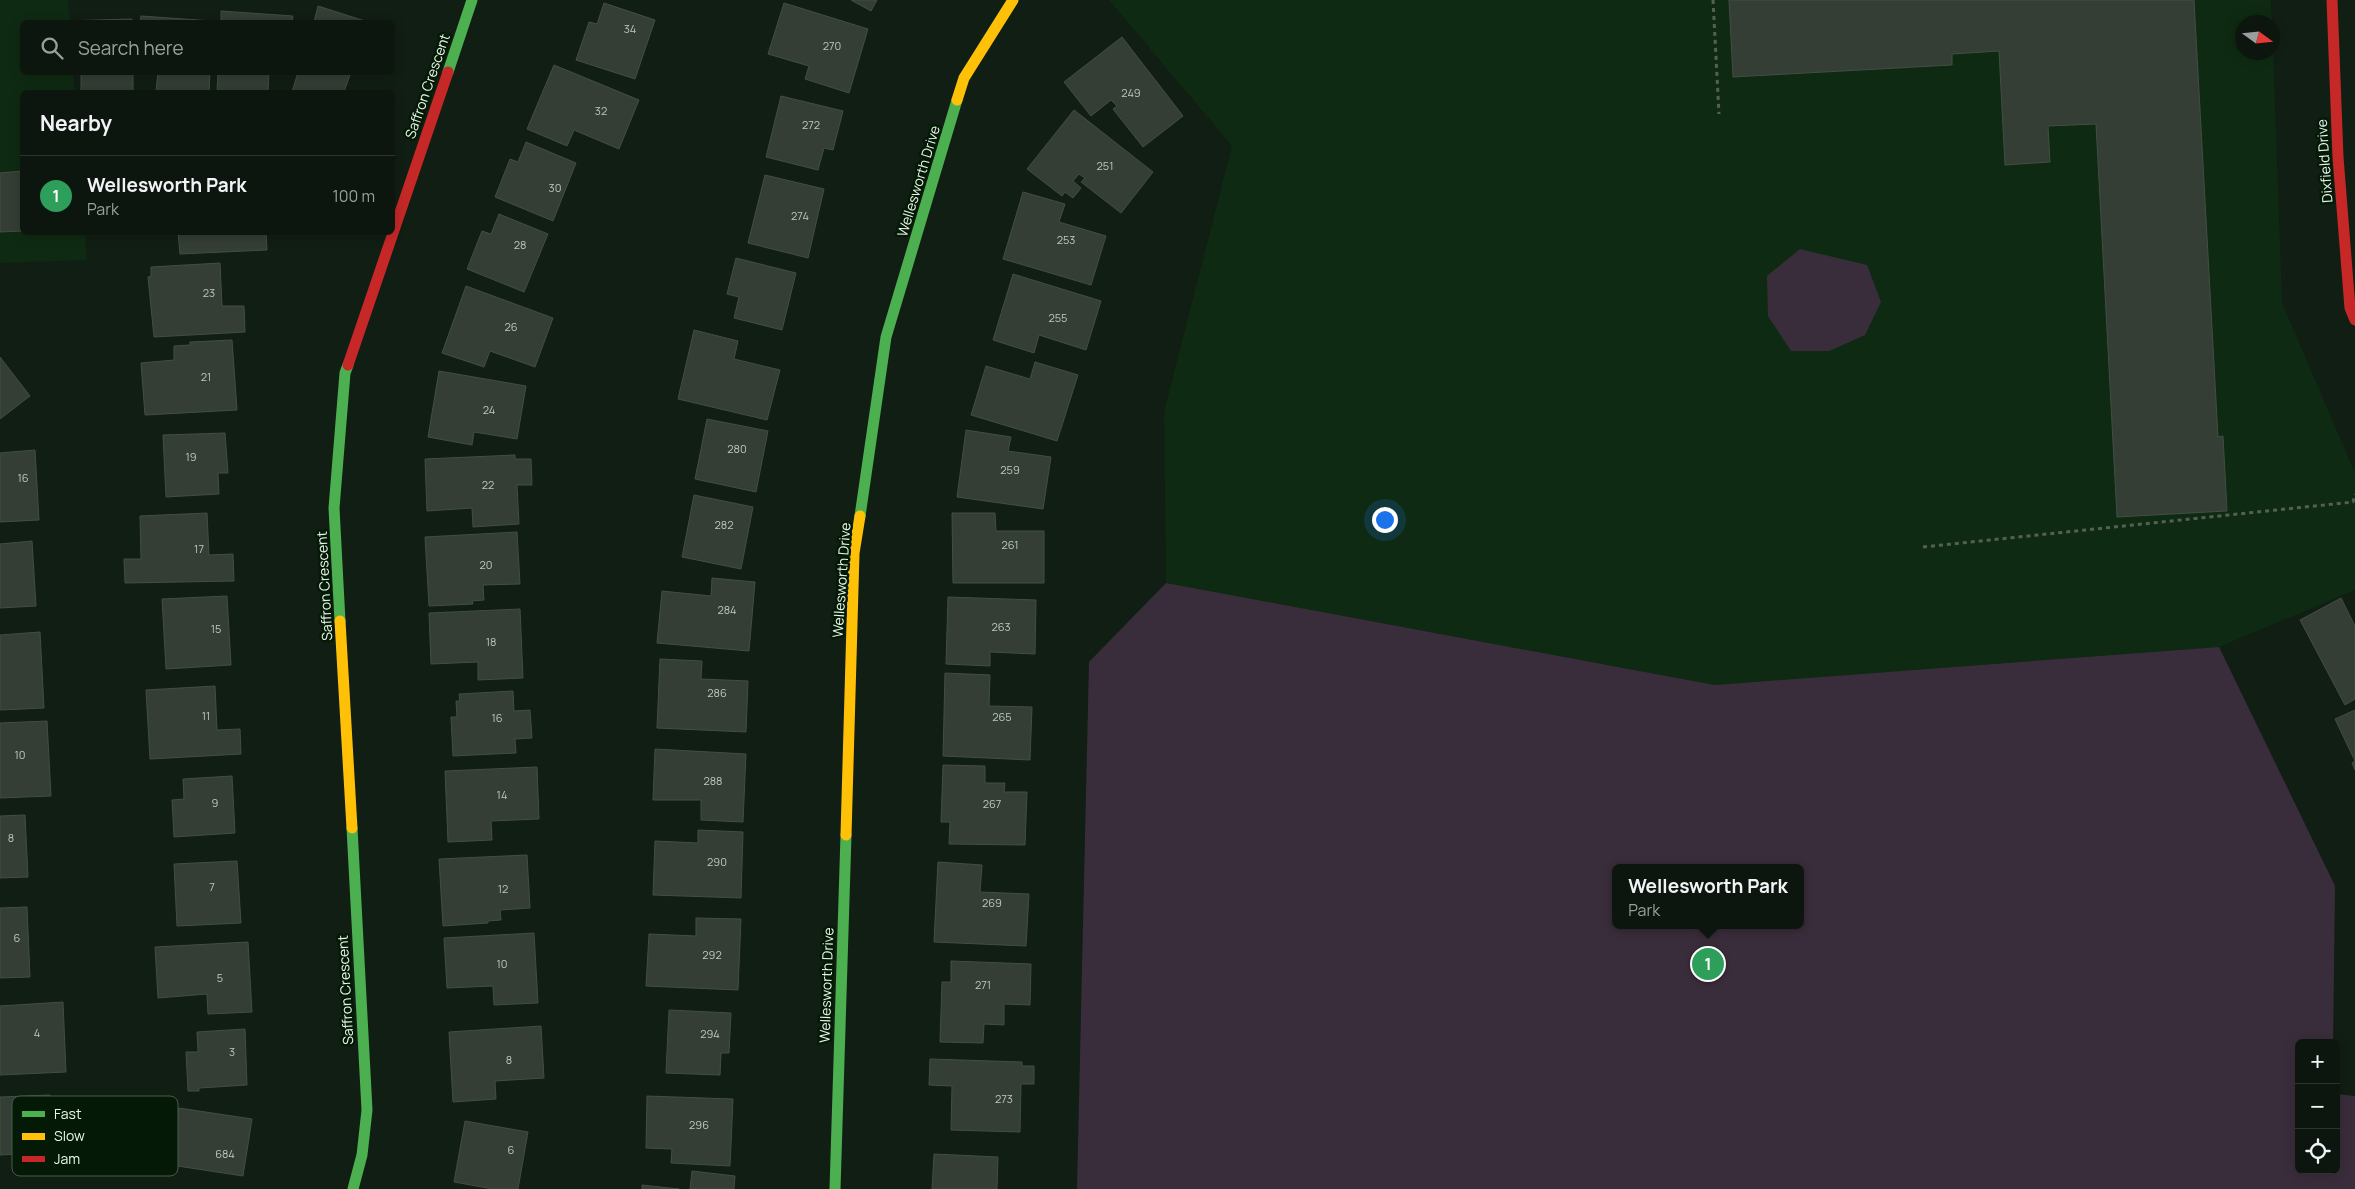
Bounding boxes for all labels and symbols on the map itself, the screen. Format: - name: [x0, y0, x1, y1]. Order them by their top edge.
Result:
- north arrow: [2235, 15, 2280, 60]
- house number: 34: [624, 21, 636, 36]
- street label: Saffron Crescent: [400, 31, 454, 141]
- house number: 270: [823, 38, 841, 53]
- house number: 249: [1121, 85, 1141, 100]
- house number: 32: [595, 103, 607, 118]
- house number: 272: [802, 117, 820, 132]
- street label: Dixfield Drive: [2312, 119, 2336, 203]
- street label: Wellesworth Drive: [892, 123, 944, 239]
- house number: 251: [1097, 158, 1113, 173]
- house number: 30: [549, 180, 561, 195]
- house number: 274: [791, 208, 809, 223]
- house number: 253: [1057, 232, 1075, 247]
- house number: 28: [514, 237, 526, 252]
- house number: 23: [203, 285, 215, 300]
- house number: 255: [1049, 310, 1067, 325]
- house number: 26: [504, 319, 518, 334]
- house number: 21: [201, 369, 211, 384]
- house number: 24: [483, 402, 495, 417]
- house number: 280: [727, 441, 747, 456]
- house number: 19: [185, 449, 197, 464]
- house number: 259: [1000, 462, 1020, 477]
- house number: 16: [17, 470, 29, 485]
- house number: 22: [482, 477, 494, 492]
- your location: [1372, 507, 1398, 533]
- house number: 282: [715, 517, 733, 532]
- street label: Wellesworth Drive: [827, 522, 855, 638]
- street label: Saffron Crescent: [312, 530, 336, 641]
- house number: 261: [1001, 537, 1019, 552]
- house number: 17: [194, 541, 204, 556]
- house number: 20: [480, 557, 492, 572]
- house number: 284: [717, 602, 737, 617]
- house number: 263: [991, 619, 1011, 634]
- house number: 15: [211, 621, 221, 636]
- house number: 18: [486, 634, 496, 649]
- house number: 286: [707, 685, 727, 700]
- house number: 11: [202, 708, 210, 723]
- house number: 265: [992, 709, 1012, 724]
- house number: 16: [491, 710, 503, 725]
- house number: 10: [14, 747, 26, 762]
- house number: 288: [703, 773, 723, 788]
- house number: 14: [497, 787, 507, 802]
- house number: 9: [212, 795, 219, 810]
- house number: 267: [983, 796, 1001, 811]
- house number: 8: [8, 830, 14, 845]
- house number: 290: [707, 854, 727, 869]
- house number: 7: [209, 879, 215, 894]
- house number: 12: [498, 881, 508, 896]
- house number: 269: [982, 895, 1002, 910]
- street label: Wellesworth Drive: [814, 927, 838, 1043]
- house number: 6: [14, 930, 21, 945]
- street label: Saffron Crescent: [333, 934, 357, 1045]
- pin: 1: [1692, 945, 1724, 983]
- house number: 292: [702, 947, 722, 962]
- house number: 10: [496, 956, 508, 971]
- house number: 5: [217, 970, 223, 985]
- house number: 271: [975, 977, 991, 992]
- house number: 4: [34, 1025, 40, 1040]
- house number: 294: [700, 1026, 720, 1041]
- house number: 3: [229, 1044, 235, 1059]
- house number: 8: [506, 1052, 512, 1067]
- house number: 273: [995, 1091, 1013, 1106]
- legend: [12, 1096, 178, 1176]
- text: Fast: [54, 1104, 82, 1123]
- house number: 296: [689, 1117, 709, 1132]
- text: Slow: [54, 1126, 85, 1145]
- house number: 6: [508, 1142, 515, 1157]
- house number: 684: [215, 1146, 235, 1161]
- text: Jam: [54, 1149, 80, 1168]

